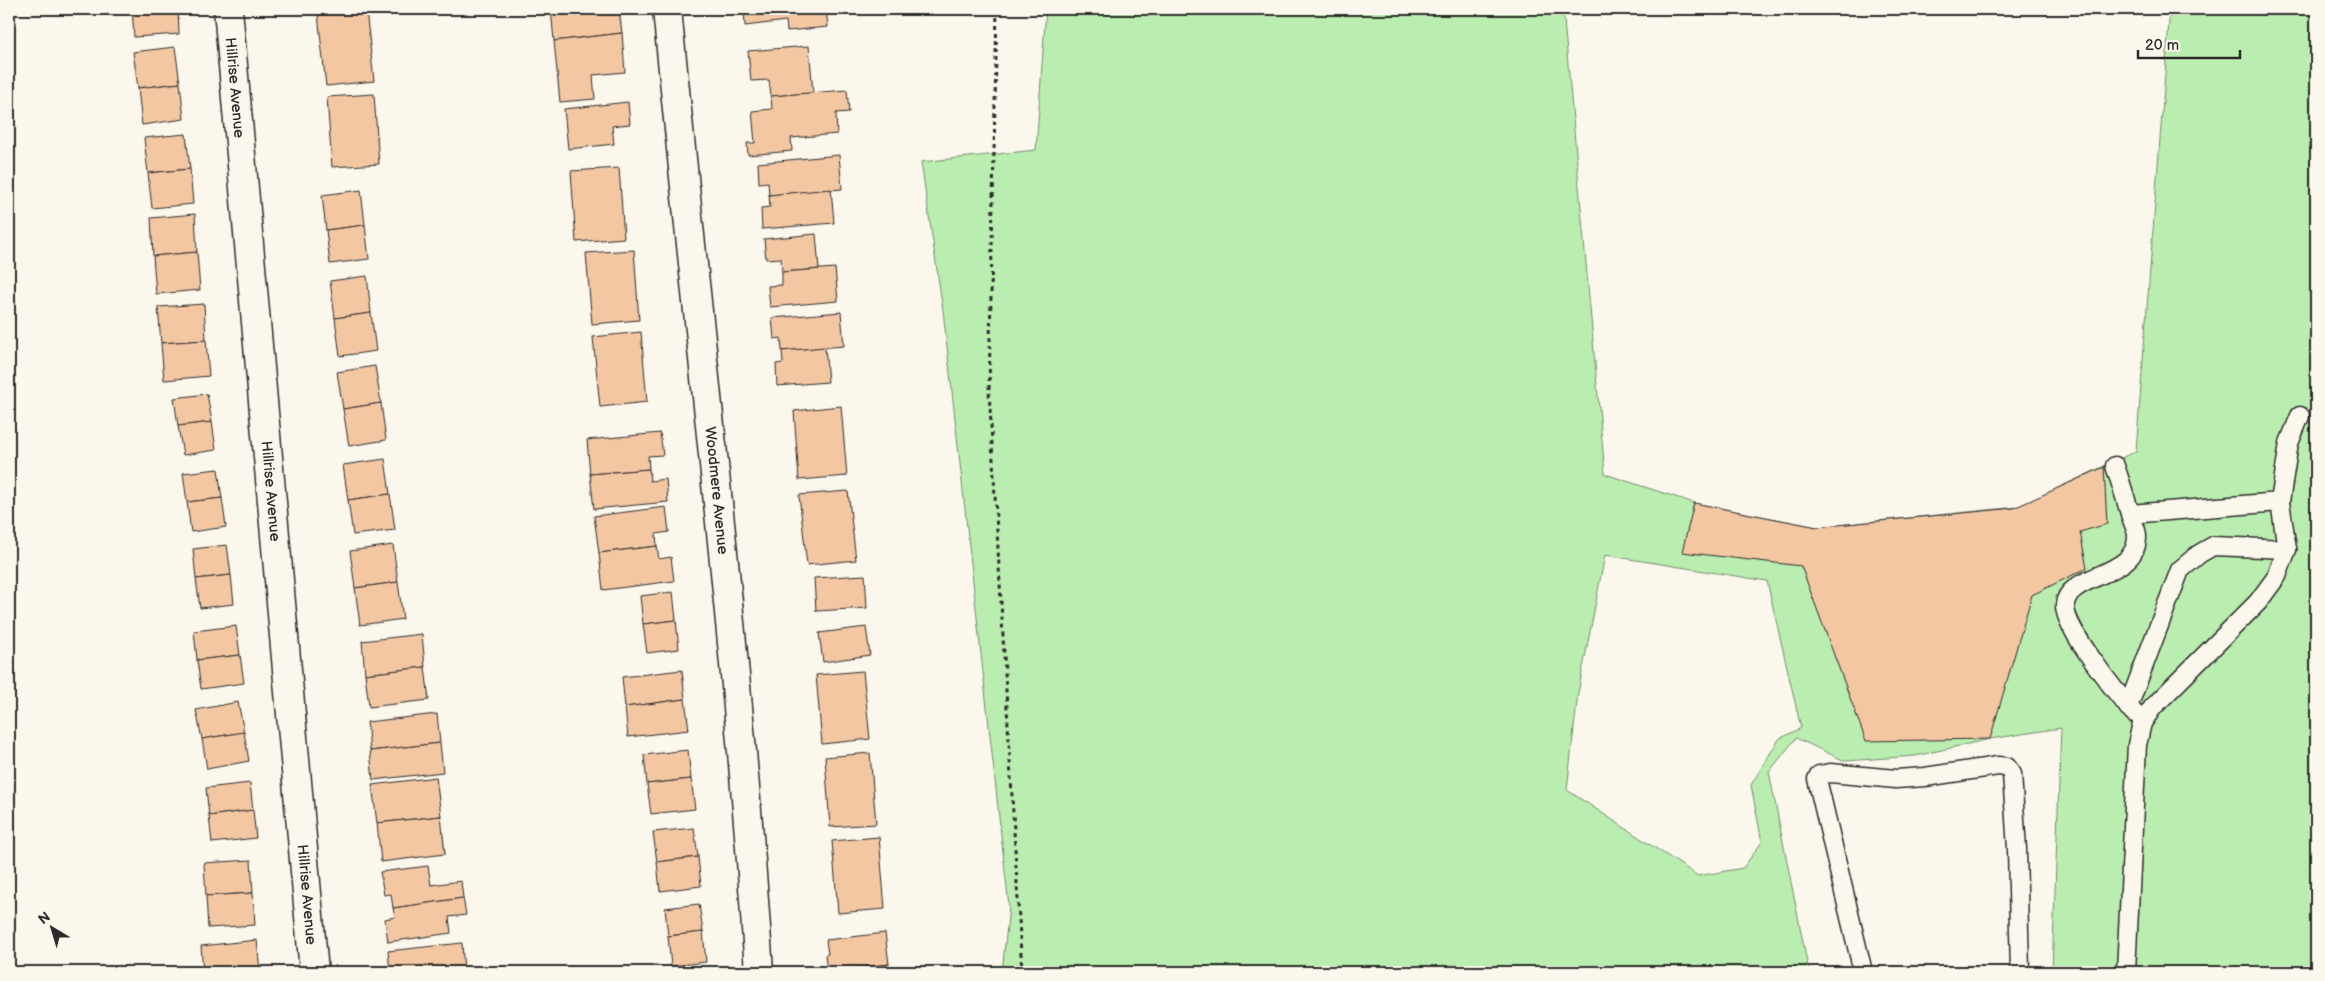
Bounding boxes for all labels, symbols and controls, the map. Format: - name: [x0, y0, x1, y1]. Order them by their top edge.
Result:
- scale bar: [2138, 28, 2240, 60]
- text: 20 m: [2145, 36, 2179, 55]
- street label: Hillrise Avenue: [221, 37, 248, 139]
- street label: Woodmere Avenue: [700, 426, 732, 555]
- street label: Hillrise Avenue: [257, 440, 285, 542]
- street label: Hillrise Avenue: [293, 843, 321, 946]
- north arrow: [28, 904, 78, 954]
- text: N: [35, 908, 54, 928]

